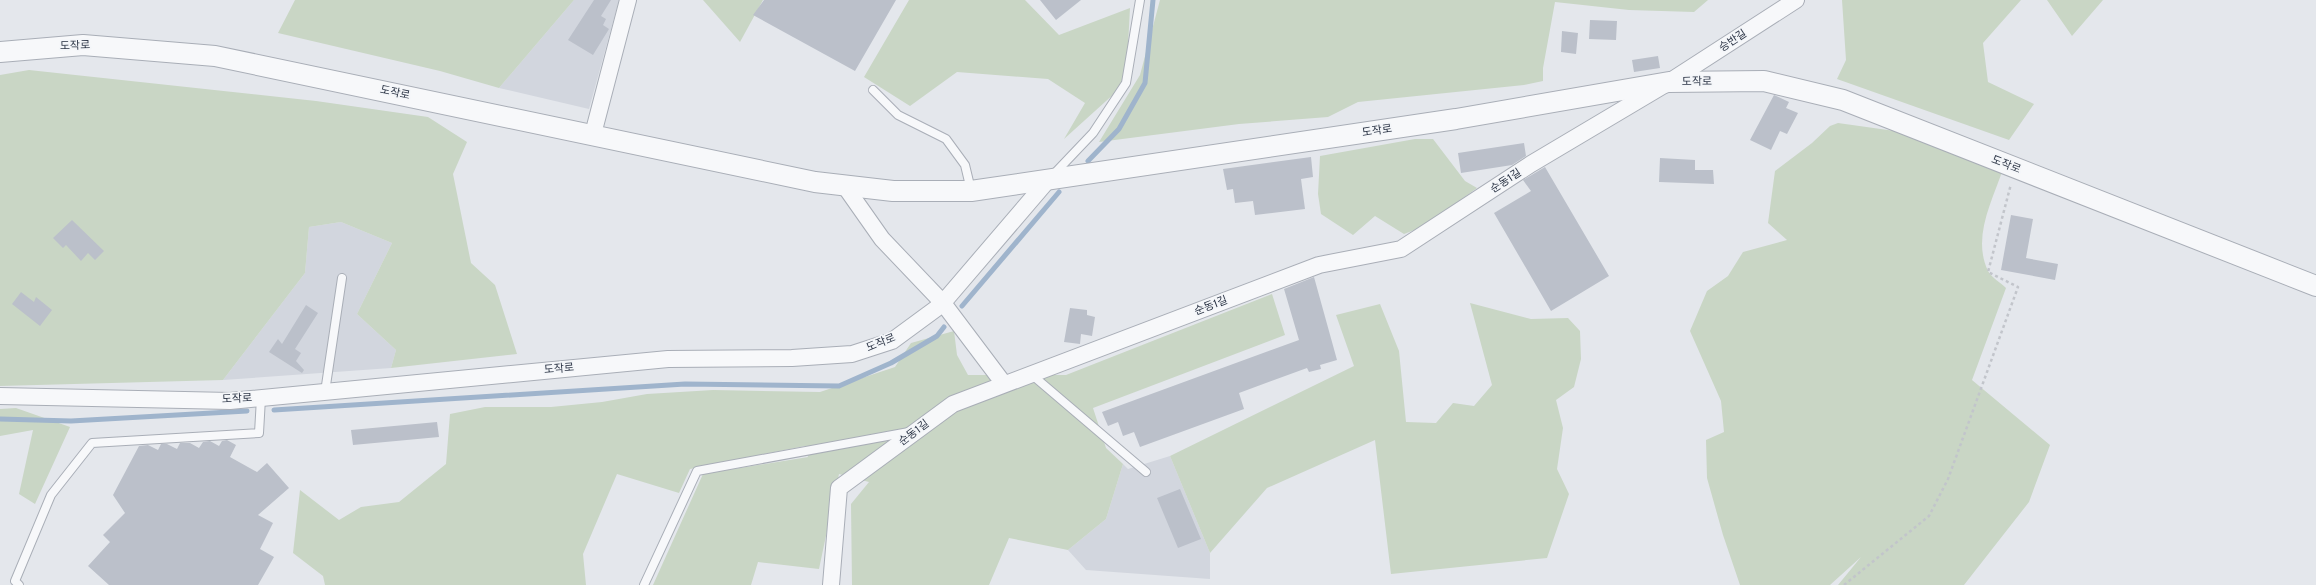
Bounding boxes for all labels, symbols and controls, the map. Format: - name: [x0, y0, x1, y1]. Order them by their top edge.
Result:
- street label: 승반길: [1716, 27, 1750, 55]
- street label: 도작로: [60, 38, 90, 54]
- street label: 도작로: [1682, 75, 1712, 89]
- street label: 도작로: [379, 83, 411, 103]
- street label: 도작로: [1361, 122, 1393, 140]
- street label: 도작로: [1989, 153, 2023, 177]
- street label: 순동1길: [1488, 166, 1524, 196]
- street label: 순동1길: [1192, 293, 1230, 319]
- street label: 도작로: [864, 331, 898, 355]
- street label: 도작로: [543, 361, 575, 377]
- street label: 도작로: [221, 391, 253, 407]
- street label: 순동1길: [896, 417, 932, 449]

